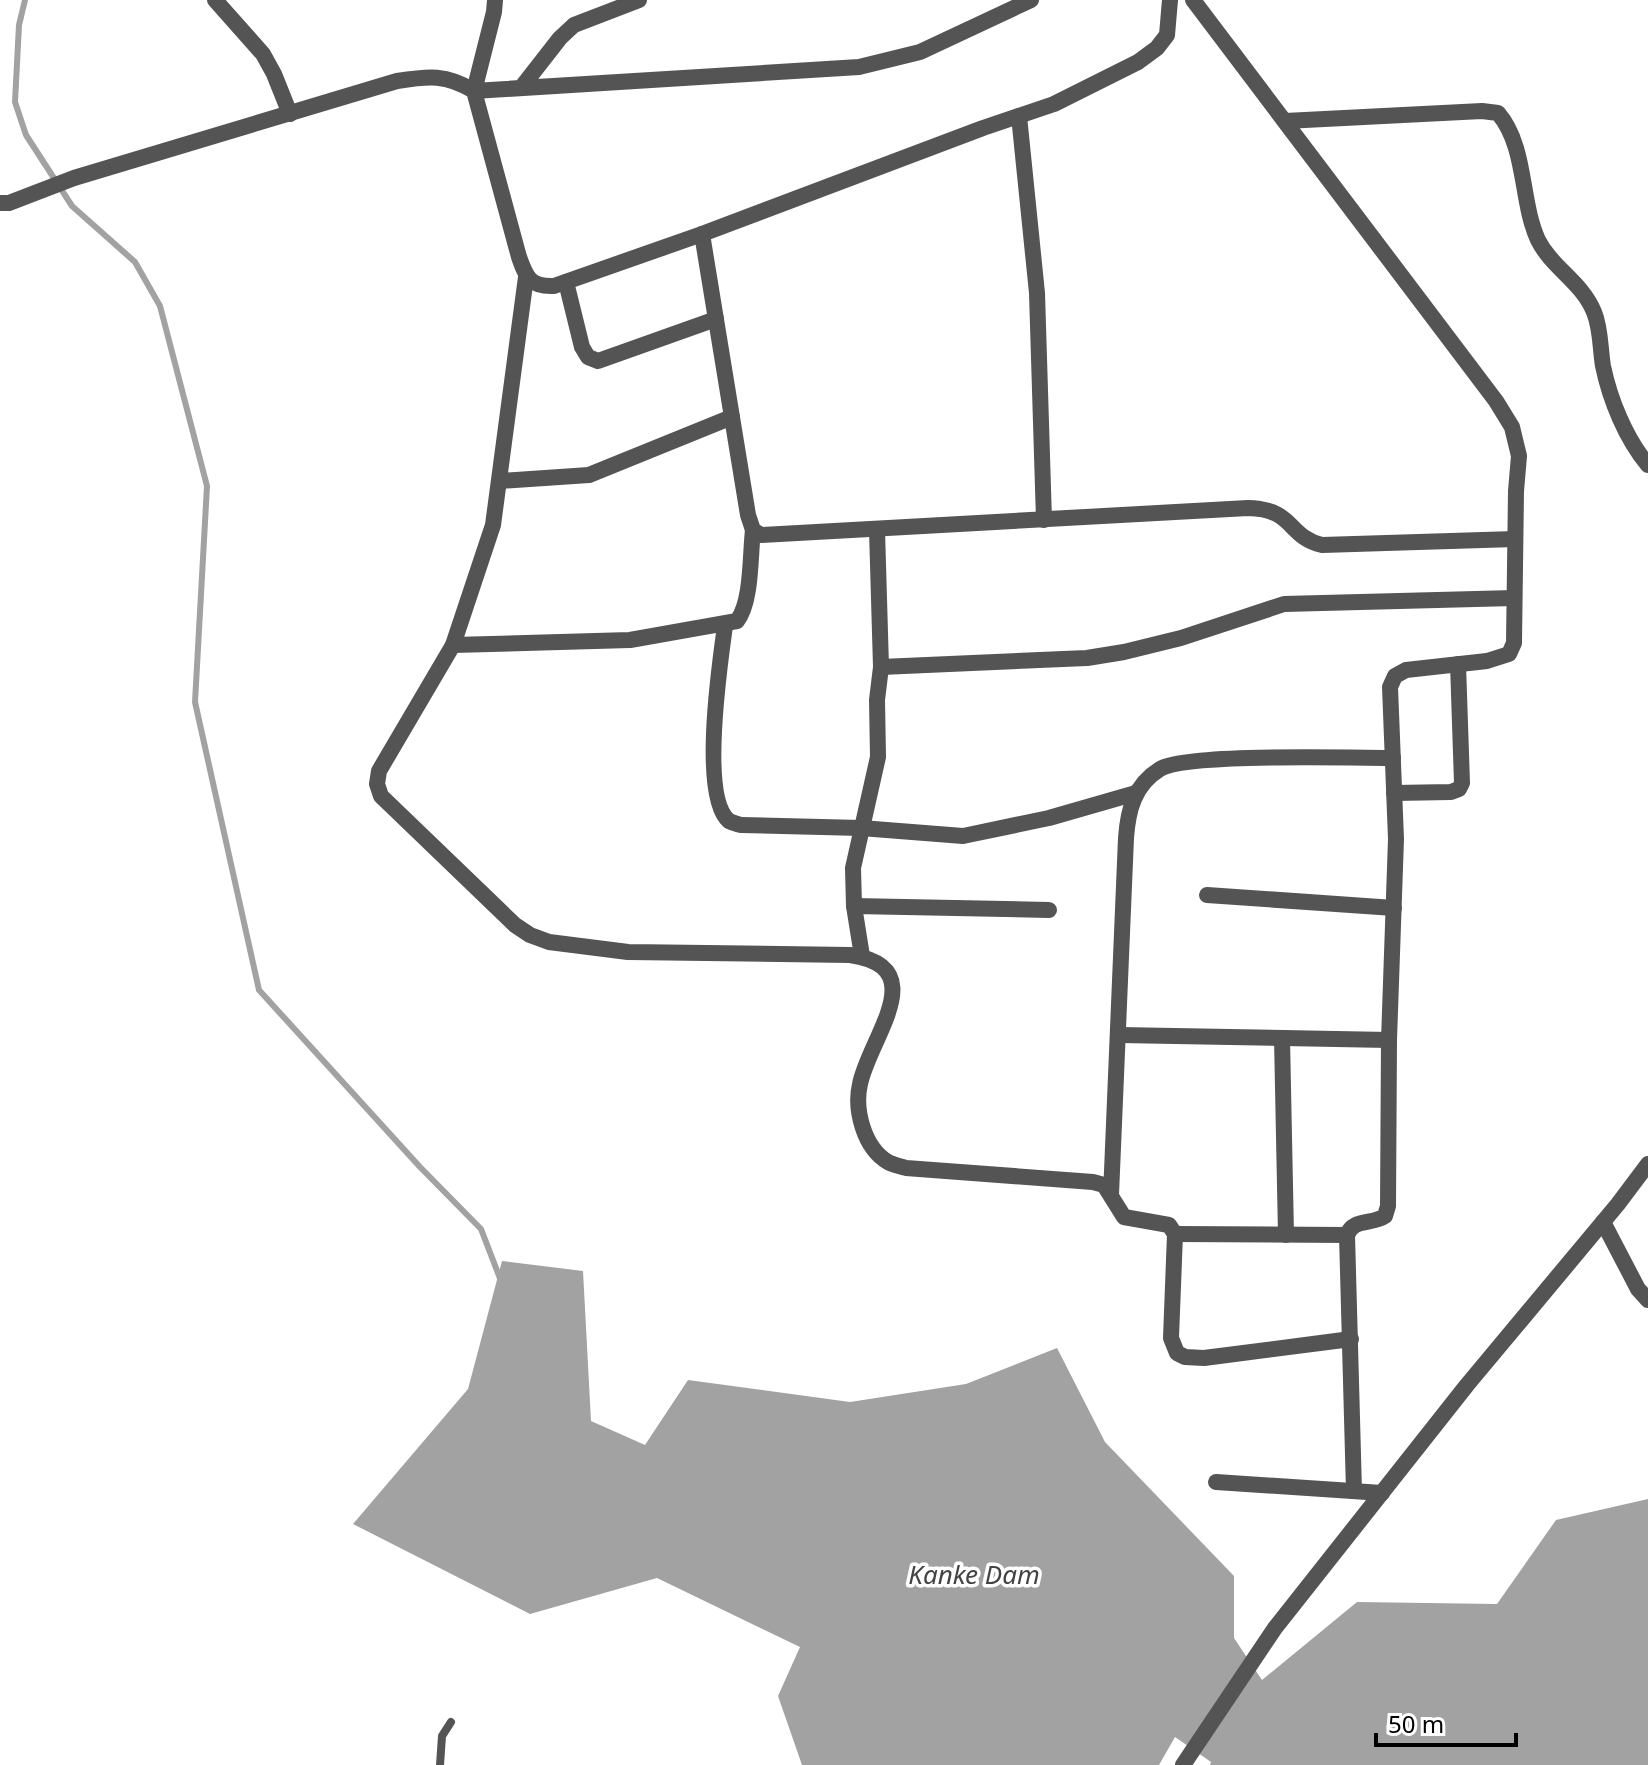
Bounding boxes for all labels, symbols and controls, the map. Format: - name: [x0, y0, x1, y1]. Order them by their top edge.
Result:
- water label: Kanke Dam: [908, 1556, 1040, 1592]
- scale bar: [1376, 1697, 1516, 1747]
- text: 50 m: [1388, 1707, 1444, 1740]

